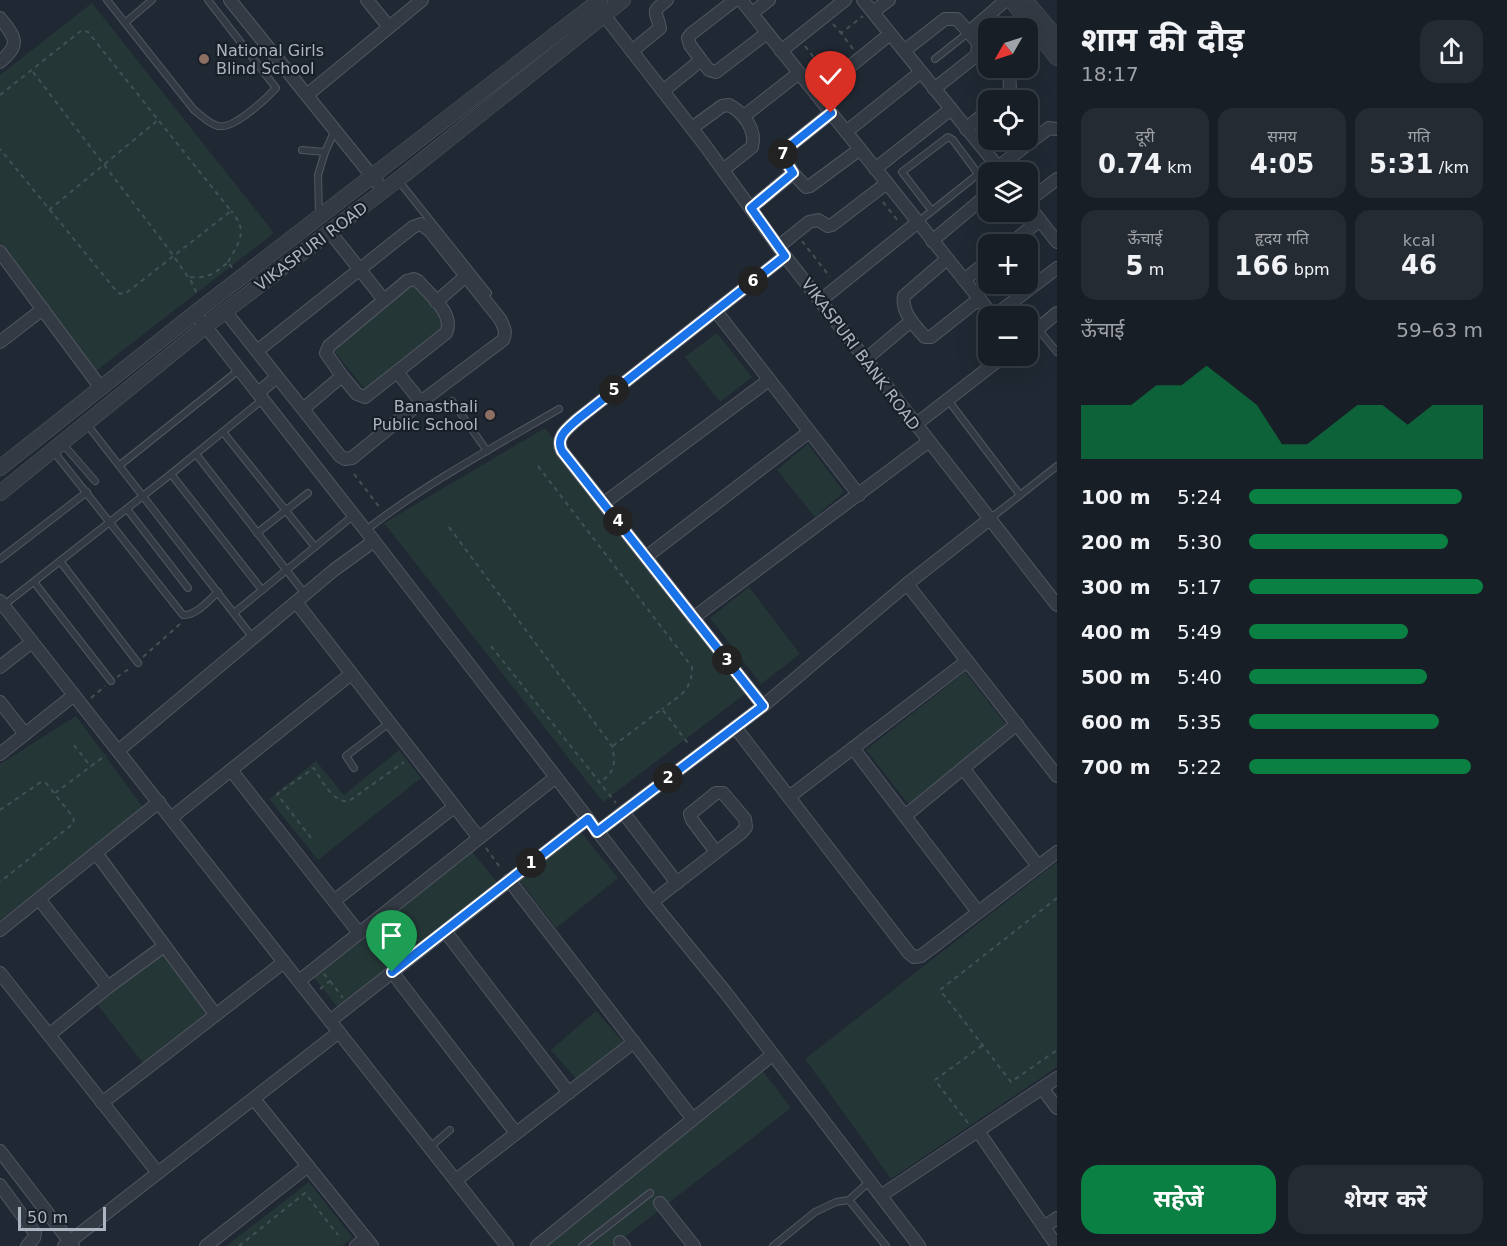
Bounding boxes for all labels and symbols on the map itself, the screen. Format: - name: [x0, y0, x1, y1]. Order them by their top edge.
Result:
- north arrow: [978, 18, 1038, 78]
- place label: National Girls Blind School: [216, 41, 324, 78]
- pin: [805, 51, 856, 113]
- marker: National Girls Blind School: [197, 52, 211, 66]
- pin: 7: [768, 139, 798, 169]
- street label: VIKASPURI ROAD: [251, 198, 371, 295]
- pin: 6: [738, 266, 768, 296]
- street label: VIKASPURI BANK ROAD: [797, 275, 924, 434]
- pin: 5: [599, 375, 629, 405]
- place label: Banasthali Public School: [372, 397, 478, 434]
- marker: Banasthali Public School: [483, 408, 497, 422]
- pin: 4: [603, 506, 633, 536]
- pin: 3: [712, 645, 742, 675]
- pin: 2: [653, 763, 683, 793]
- pin: 1: [516, 848, 546, 878]
- pin: [366, 910, 417, 972]
- scale bar: [18, 1204, 106, 1232]

